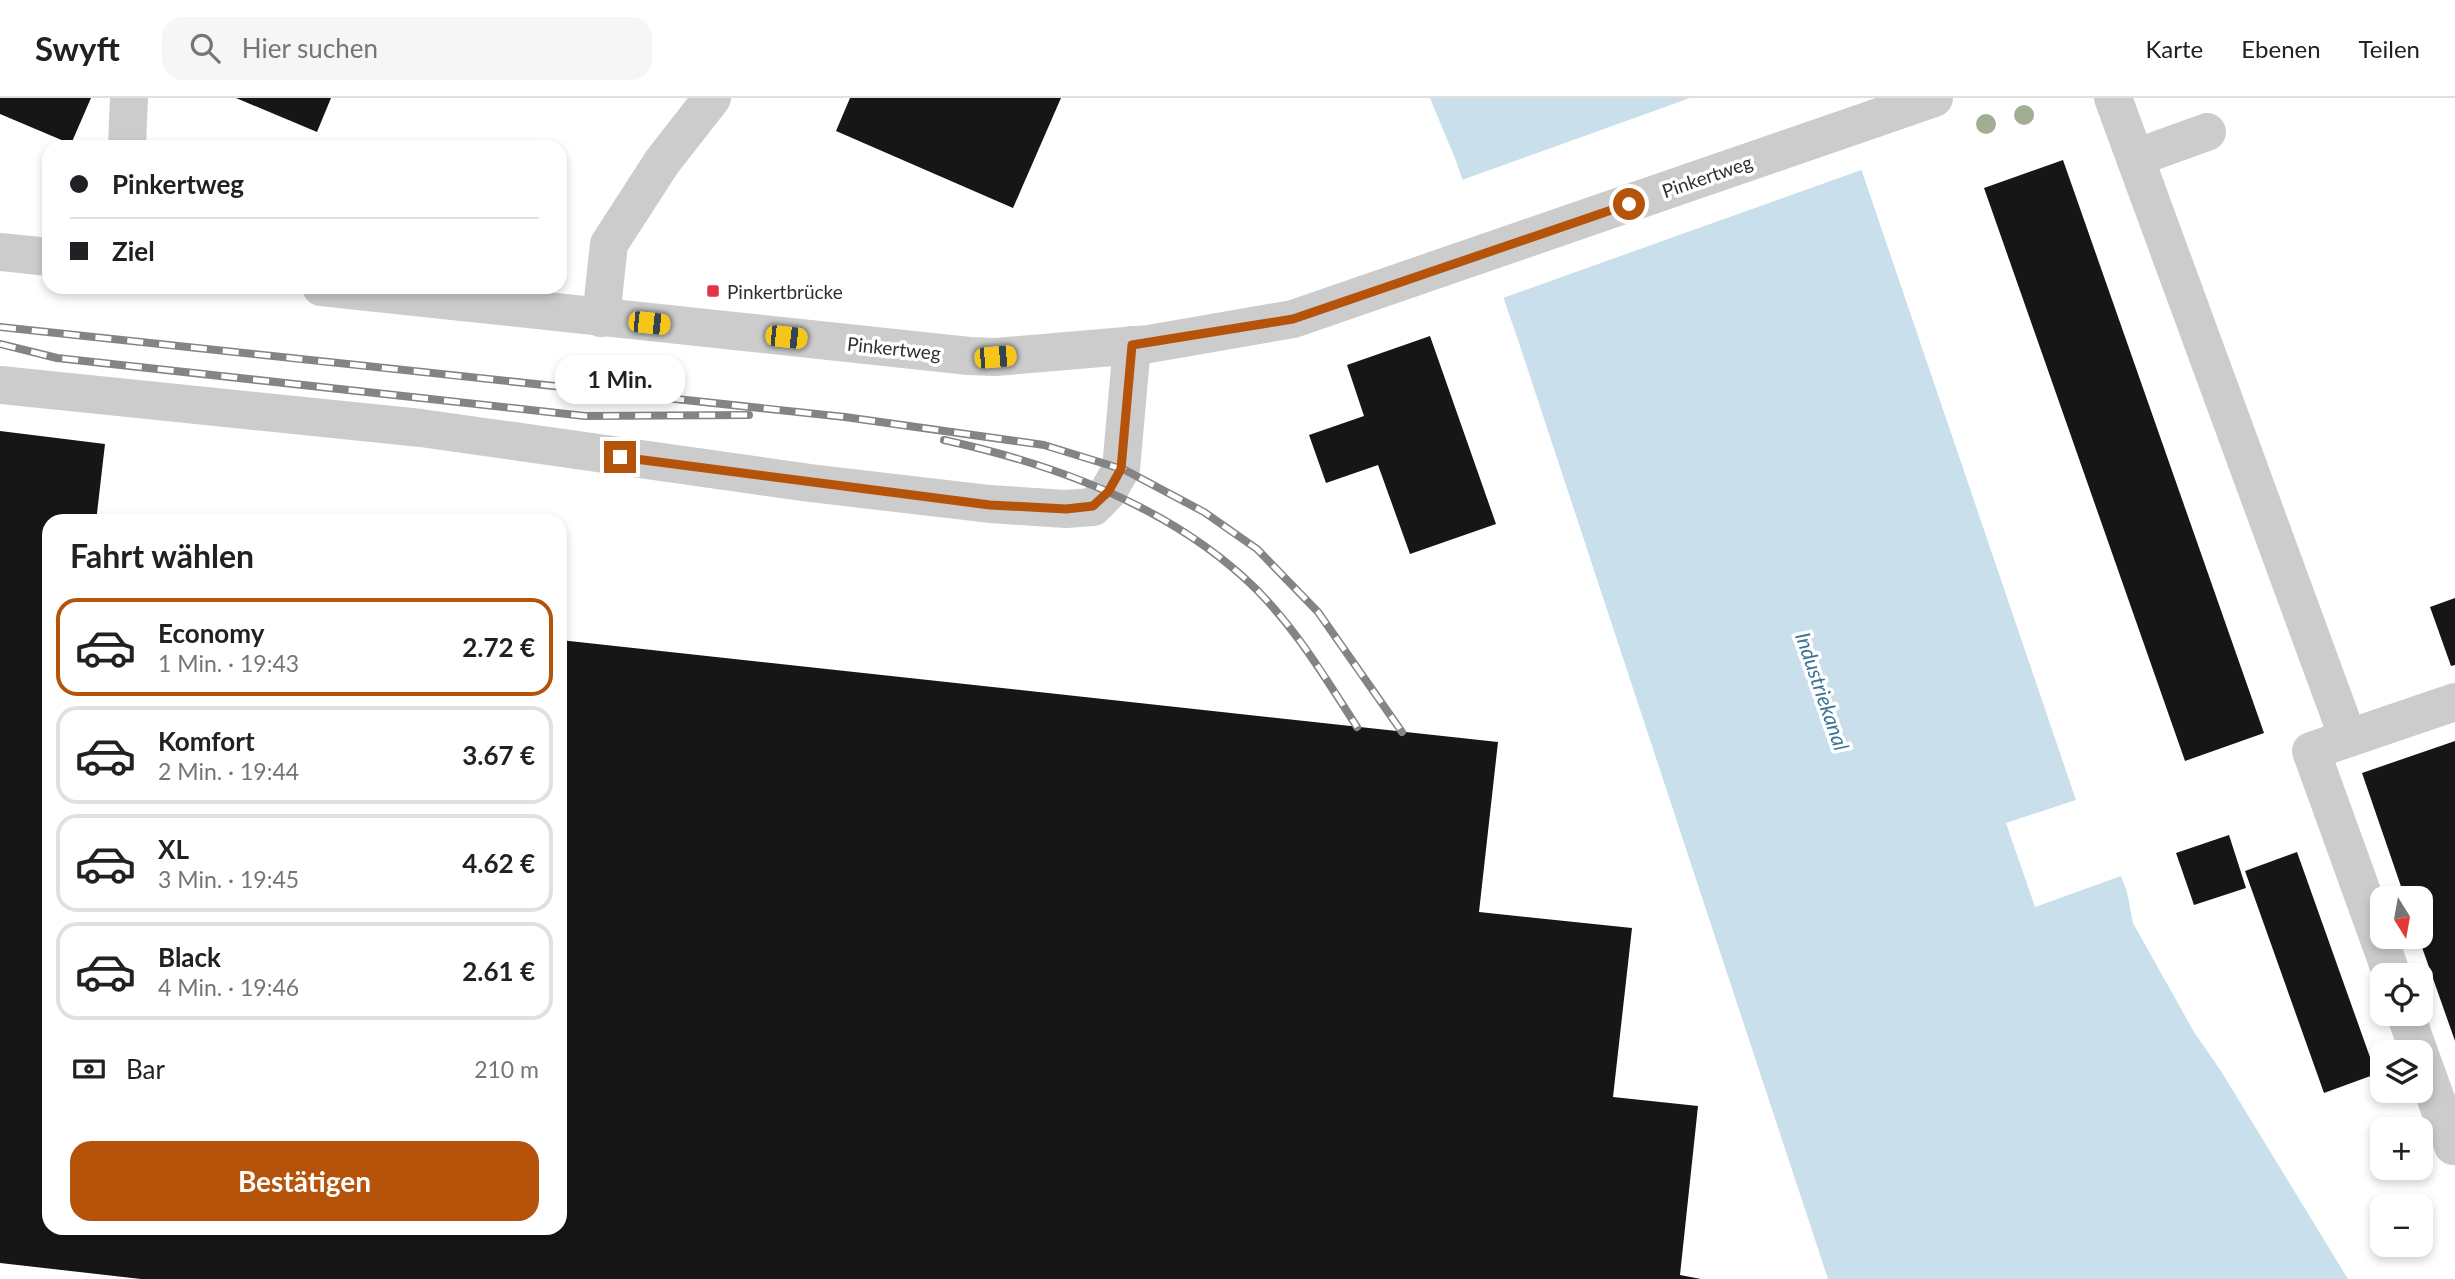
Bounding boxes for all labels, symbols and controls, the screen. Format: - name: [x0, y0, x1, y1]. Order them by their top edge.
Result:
- search box: [162, 17, 652, 80]
- text: Swyft: [35, 28, 120, 68]
- icon: search: [186, 29, 224, 67]
- text: Hier suchen: [242, 32, 378, 64]
- text: Karte: [2146, 34, 2203, 63]
- text: Ebenen: [2241, 34, 2321, 63]
- text: Teilen: [2359, 34, 2420, 63]
- street label: Pinkertweg: [1659, 150, 1755, 202]
- text: Pinkertweg: [112, 168, 244, 200]
- route start: [1613, 188, 1645, 220]
- text: Ziel: [112, 235, 155, 267]
- place label: Pinkertbrücke: [727, 280, 843, 303]
- marker: Pinkertbrücke: [705, 283, 721, 299]
- car: [628, 310, 671, 336]
- car: [765, 324, 808, 350]
- street label: Pinkertweg: [846, 332, 942, 364]
- car: [974, 345, 1017, 369]
- callout: 1 Min.: [555, 356, 685, 404]
- text: 1 Min.: [588, 365, 652, 393]
- route end: [604, 441, 636, 473]
- text: Fahrt wählen: [70, 536, 254, 575]
- icon: car: [74, 616, 137, 679]
- text: Economy: [158, 617, 264, 649]
- water label: Industriekanal: [1791, 629, 1855, 754]
- text: 2.72 €: [462, 631, 535, 663]
- text: 1 Min. · 19:43: [158, 649, 299, 677]
- icon: car: [74, 724, 137, 787]
- text: Komfort: [158, 725, 255, 757]
- text: 3.67 €: [462, 739, 535, 771]
- text: 2 Min. · 19:44: [158, 757, 299, 785]
- icon: car: [74, 832, 137, 895]
- text: XL: [158, 833, 189, 865]
- text: 4.62 €: [462, 847, 535, 879]
- text: 3 Min. · 19:45: [158, 865, 299, 893]
- north arrow: [2370, 886, 2432, 948]
- map controls: [2370, 886, 2433, 1257]
- icon: car: [74, 940, 137, 1003]
- text: Black: [158, 941, 221, 973]
- text: 2.61 €: [462, 955, 535, 987]
- button: locate: [2370, 963, 2433, 1026]
- text: 4 Min. · 19:46: [158, 973, 299, 1001]
- button: layers: [2370, 1040, 2433, 1103]
- icon: cash: [70, 1050, 108, 1088]
- text: Bar: [126, 1053, 165, 1085]
- text: 210 m: [474, 1055, 539, 1083]
- button: +: [2370, 1117, 2433, 1180]
- button: Bestätigen: [70, 1141, 539, 1221]
- button: −: [2370, 1194, 2433, 1257]

